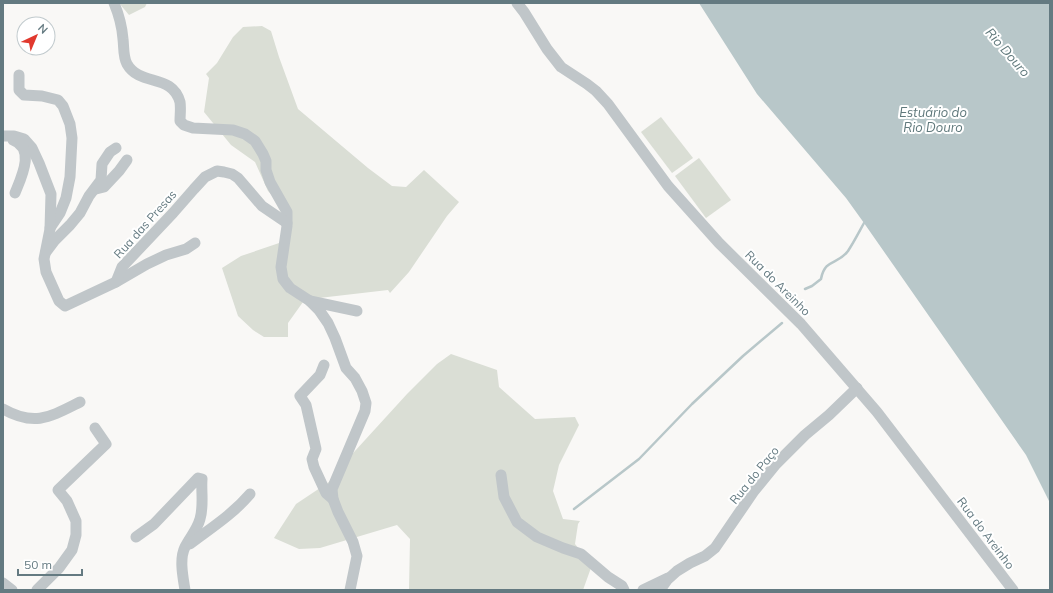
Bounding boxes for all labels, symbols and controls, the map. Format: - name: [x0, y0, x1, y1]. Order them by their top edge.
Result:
- north arrow: [16, 16, 56, 56]
- text: N: [35, 21, 51, 37]
- water label: Rio Douro: [982, 24, 1034, 80]
- water label: Estuário do Rio Douro: [899, 104, 967, 135]
- street label: Rua das Presas: [110, 187, 180, 261]
- street label: Rua do Areinho: [742, 247, 814, 319]
- street label: Rua do Paço: [726, 443, 782, 507]
- street label: Rua do Areinho: [954, 494, 1018, 572]
- scale bar: [18, 551, 82, 577]
- text: 50 m: [24, 557, 52, 572]

